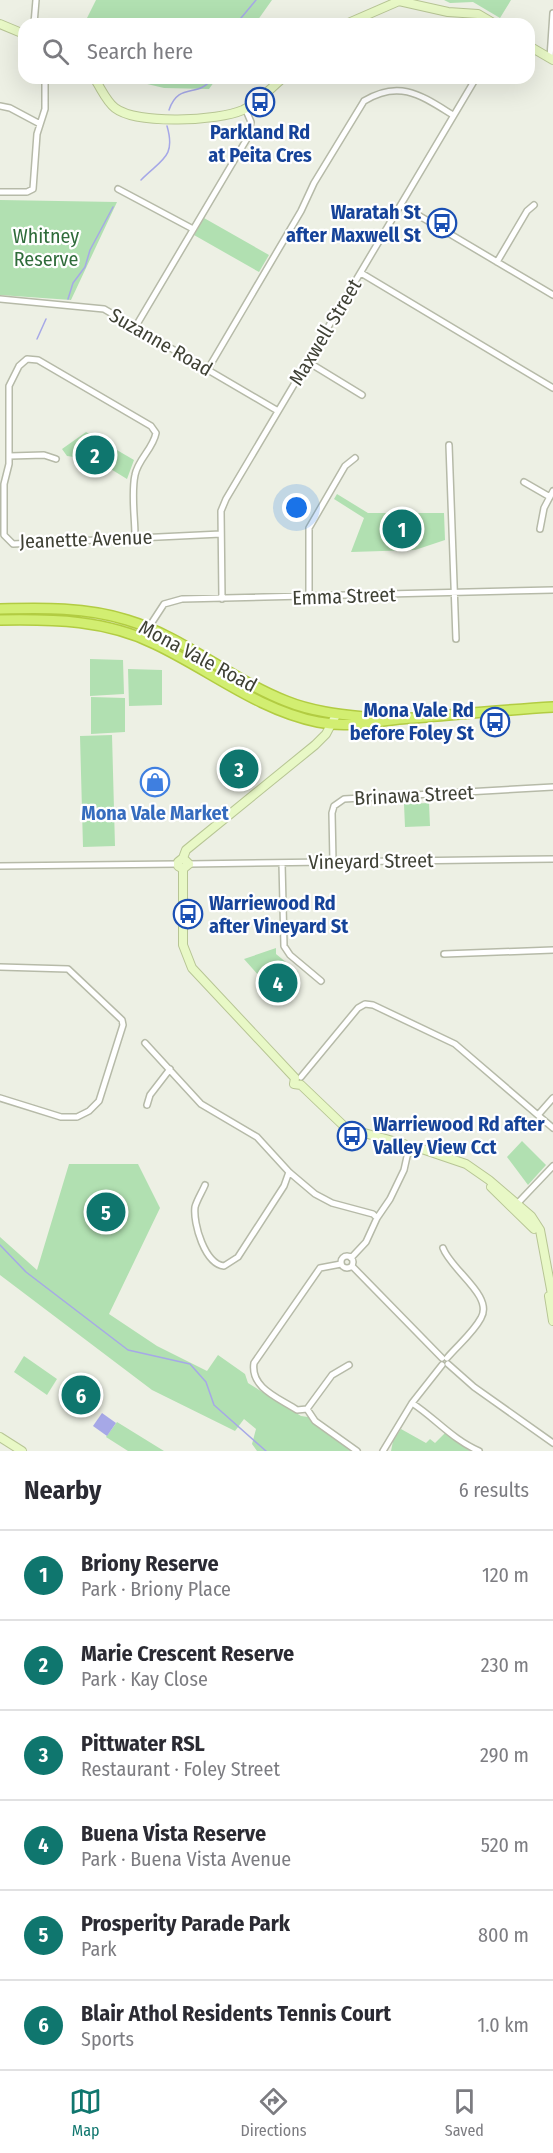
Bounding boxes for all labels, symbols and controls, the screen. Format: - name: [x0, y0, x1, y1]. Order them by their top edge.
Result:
- search box: [18, 18, 535, 84]
- icon: search: [39, 35, 72, 68]
- text: Search here: [87, 38, 193, 65]
- bus stop icon: Parkland Rd at Peita Cres: [244, 86, 276, 118]
- place label: Parkland Rd at Peita Cres: [208, 120, 312, 167]
- place label: Waratah St after Maxwell St: [286, 200, 422, 247]
- bus stop icon: Waratah St after Maxwell St: [426, 207, 458, 239]
- park label: Whitney Reserve: [13, 224, 79, 271]
- street label: Maxwell Street: [284, 274, 366, 390]
- street label: Suzanne Road: [105, 303, 217, 381]
- pin: 2: [76, 432, 115, 478]
- your location: [282, 493, 311, 522]
- pin: 1: [382, 506, 422, 552]
- street label: Jeanette Avenue: [19, 525, 153, 553]
- street label: Emma Street: [292, 582, 397, 610]
- street label: Mona Vale Road: [135, 615, 261, 697]
- place label: Mona Vale Rd before Foley St: [350, 698, 475, 745]
- bus stop icon: Mona Vale Rd before Foley St: [479, 706, 511, 738]
- pin: 3: [220, 746, 258, 792]
- shop icon: Mona Vale Market: [139, 766, 171, 798]
- street label: Brinawa Street: [354, 780, 475, 810]
- place label: Mona Vale Market: [81, 801, 230, 825]
- street label: Vineyard Street: [308, 848, 434, 874]
- place label: Warriewood Rd after Vineyard St: [209, 891, 349, 938]
- bus stop icon: Warriewood Rd after Vineyard St: [172, 898, 204, 930]
- pin: 4: [258, 960, 298, 1006]
- place label: Warriewood Rd after Valley View Cct: [372, 1112, 545, 1159]
- bus stop icon: Warriewood Rd after Valley View Cct: [336, 1120, 368, 1152]
- pin: 5: [86, 1190, 126, 1234]
- pin: 6: [62, 1372, 100, 1418]
- text: Nearby: [24, 1475, 101, 1506]
- text: 6 results: [459, 1478, 529, 1502]
- text: Briony Reserve: [81, 1550, 219, 1577]
- text: 1: [39, 1563, 48, 1587]
- text: 120 m: [482, 1563, 529, 1587]
- text: Park · Briony Place: [81, 1577, 231, 1601]
- text: Marie Crescent Reserve: [81, 1640, 294, 1667]
- text: 2: [39, 1653, 48, 1677]
- text: 230 m: [481, 1653, 529, 1677]
- text: Park · Kay Close: [81, 1667, 208, 1691]
- text: Pittwater RSL: [81, 1730, 205, 1757]
- text: 3: [39, 1743, 48, 1767]
- text: 290 m: [480, 1743, 529, 1767]
- text: Restaurant · Foley Street: [81, 1757, 280, 1781]
- text: Buena Vista Reserve: [81, 1820, 266, 1847]
- text: 4: [38, 1833, 49, 1857]
- text: 520 m: [481, 1833, 529, 1857]
- text: Park · Buena Vista Avenue: [81, 1847, 291, 1871]
- text: Prosperity Parade Park: [81, 1910, 290, 1937]
- text: 5: [39, 1923, 48, 1947]
- text: 800 m: [478, 1923, 529, 1947]
- text: Park: [81, 1937, 117, 1961]
- text: Blair Athol Residents Tennis Court: [81, 2000, 391, 2027]
- text: 6: [38, 2013, 49, 2037]
- text: 1.0 km: [477, 2013, 529, 2037]
- text: Sports: [81, 2027, 134, 2051]
- tab: Map: [69, 2085, 102, 2140]
- tab: Directions: [240, 2085, 307, 2140]
- tab: Saved: [445, 2085, 484, 2140]

